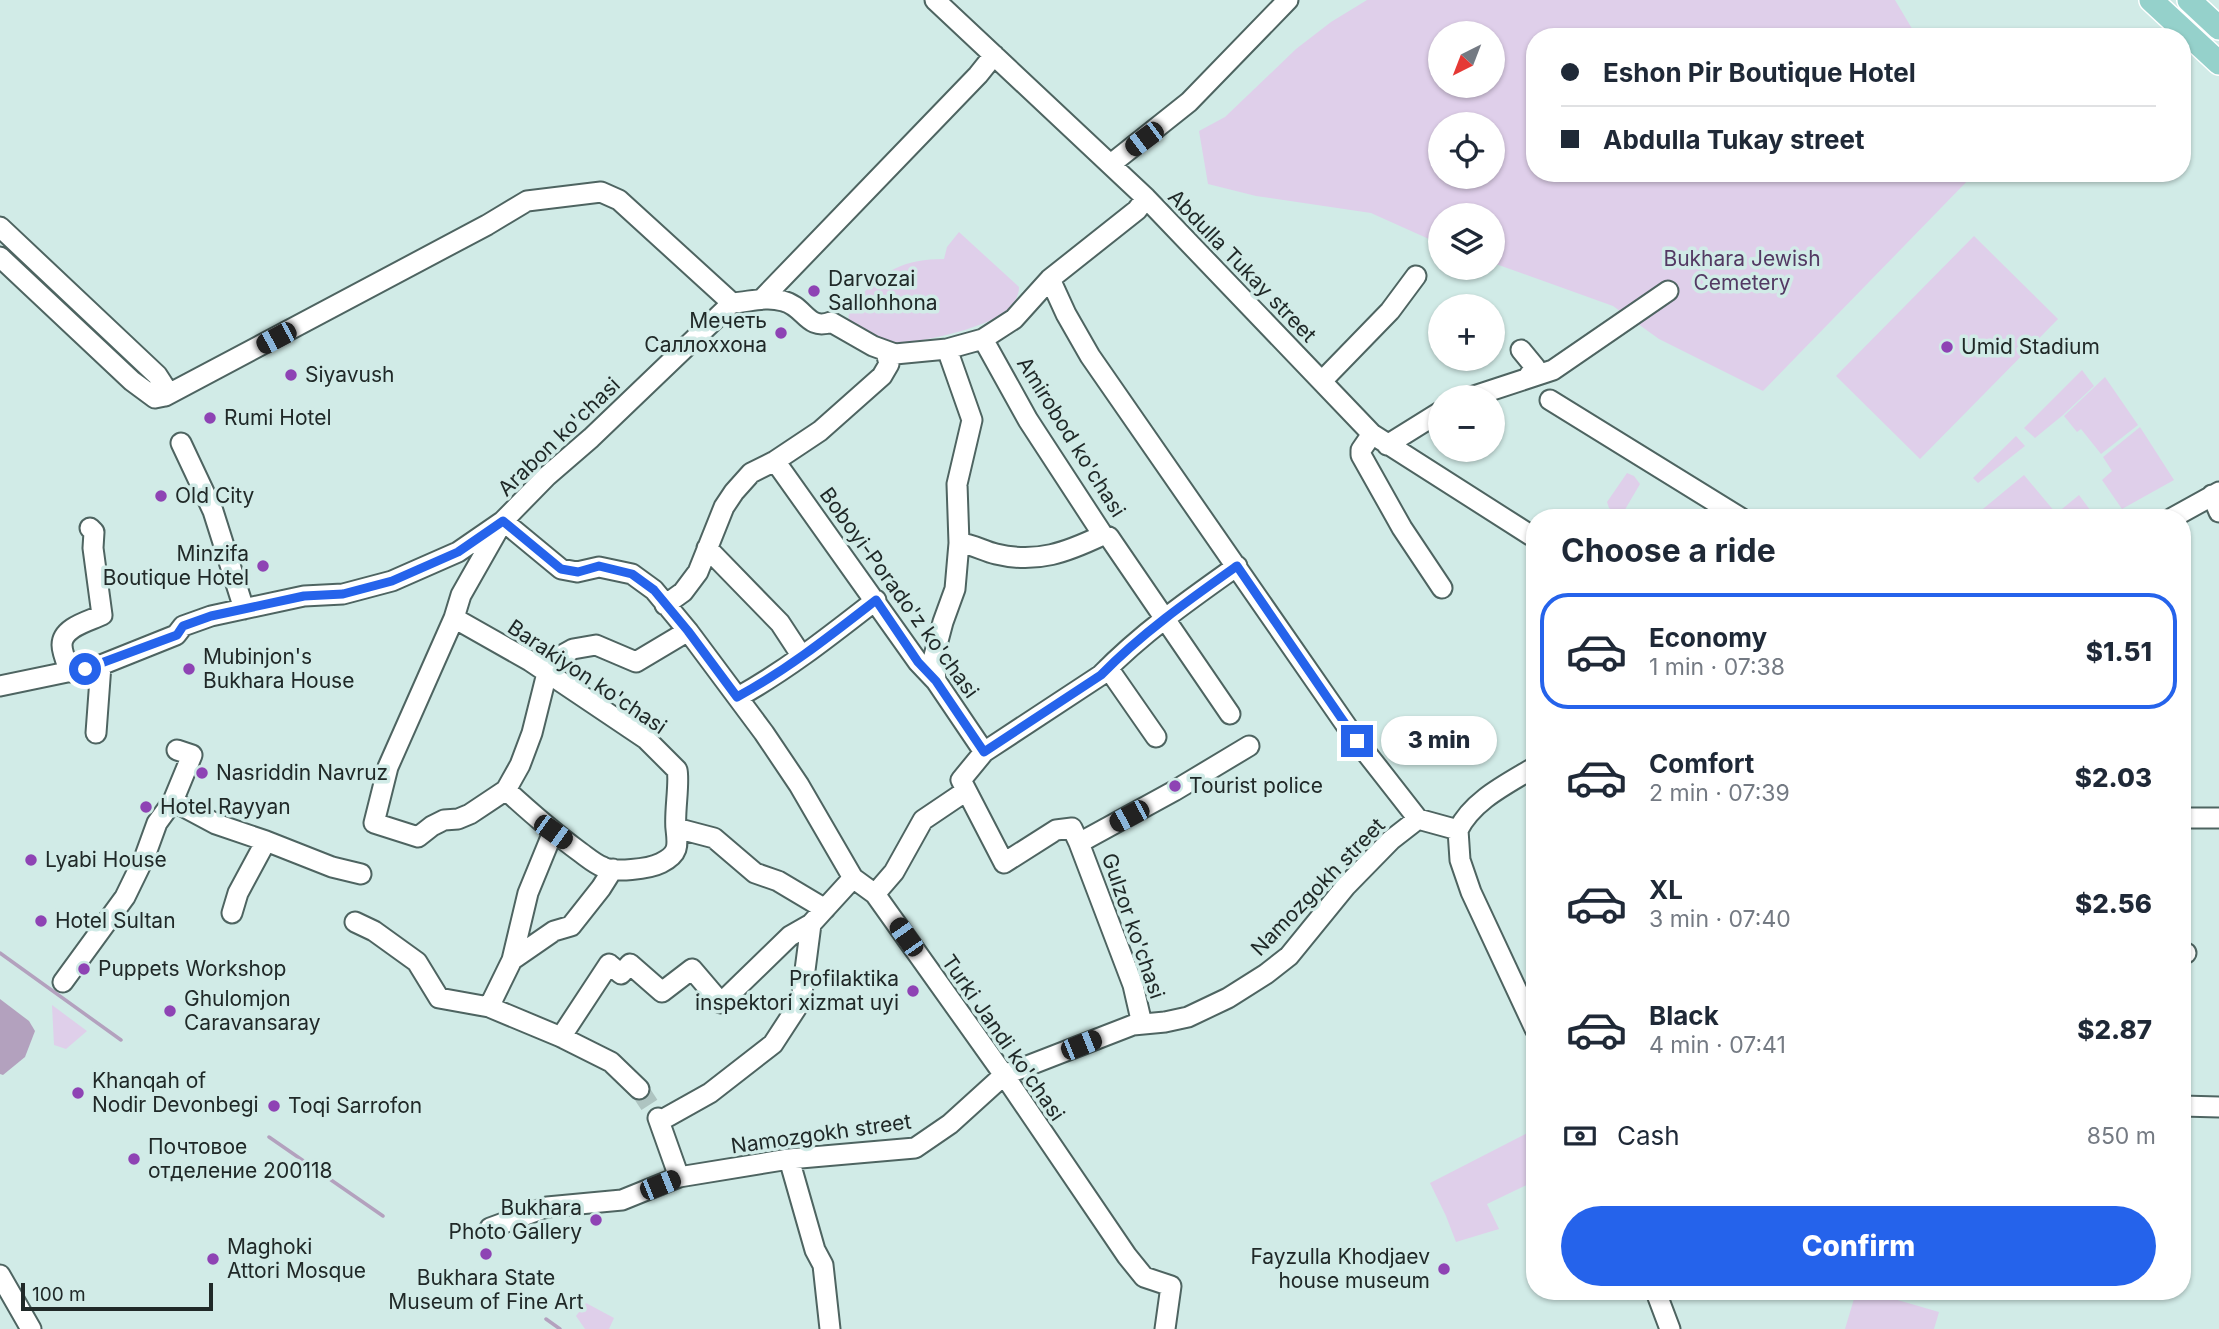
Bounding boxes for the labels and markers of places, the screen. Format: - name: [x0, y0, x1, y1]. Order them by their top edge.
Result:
- place label: Darvozai Sallohhona: [828, 266, 938, 315]
- marker: Darvozai Sallohhona: [806, 283, 822, 299]
- place label: Мечеть Саллоххона: [644, 308, 767, 357]
- marker: Мечеть Саллоххона: [773, 325, 789, 341]
- place label: Umid Stadium: [1961, 334, 2100, 359]
- marker: Umid Stadium: [1939, 339, 1955, 355]
- place label: Siyavush: [305, 362, 394, 387]
- marker: Siyavush: [283, 367, 299, 383]
- place label: Rumi Hotel: [224, 405, 332, 430]
- marker: Rumi Hotel: [202, 410, 218, 426]
- place label: Old City: [175, 483, 255, 508]
- marker: Old City: [153, 488, 169, 504]
- place label: Minzifa Boutique Hotel: [103, 541, 249, 590]
- marker: Minzifa Boutique Hotel: [255, 558, 271, 574]
- place label: Mubinjon's Bukhara House: [203, 644, 354, 693]
- marker: Mubinjon's Bukhara House: [181, 661, 197, 677]
- place label: Nasriddin Navruz: [216, 760, 388, 785]
- marker: Nasriddin Navruz: [194, 765, 210, 781]
- place label: Tourist police: [1189, 773, 1323, 798]
- marker: Tourist police: [1167, 778, 1183, 794]
- place label: Hotel Rayyan: [160, 794, 291, 819]
- marker: Hotel Rayyan: [138, 799, 154, 815]
- place label: Lyabi House: [45, 847, 167, 872]
- marker: Lyabi House: [23, 852, 39, 868]
- place label: Hotel Sultan: [55, 908, 176, 933]
- marker: Hotel Sultan: [33, 913, 49, 929]
- place label: Puppets Workshop: [98, 956, 286, 981]
- marker: Puppets Workshop: [76, 961, 92, 977]
- place label: Profilaktika inspektori xizmat uyi: [695, 966, 899, 1015]
- marker: Profilaktika inspektori xizmat uyi: [905, 983, 921, 999]
- place label: Ghulomjon Caravansaray: [184, 986, 321, 1035]
- marker: Ghulomjon Caravansaray: [162, 1003, 178, 1019]
- place label: Khanqah of Nodir Devonbegi: [92, 1068, 259, 1117]
- marker: Khanqah of Nodir Devonbegi: [70, 1085, 86, 1101]
- place label: Toqi Sarrofon: [288, 1093, 422, 1118]
- marker: Toqi Sarrofon: [266, 1098, 282, 1114]
- place label: Почтовое отделение 200118: [148, 1134, 333, 1183]
- marker: Почтовое отделение 200118: [126, 1151, 142, 1167]
- place label: Bukhara Photo Gallery: [449, 1195, 582, 1244]
- marker: Bukhara Photo Gallery: [588, 1212, 604, 1228]
- place label: Maghoki Attori Mosque: [227, 1234, 366, 1283]
- place label: Fayzulla Khodjaev house museum: [1250, 1244, 1430, 1293]
- marker: Bukhara State Museum of Fine Art: [478, 1246, 494, 1262]
- marker: Maghoki Attori Mosque: [205, 1251, 221, 1267]
- marker: Fayzulla Khodjaev house museum: [1436, 1261, 1452, 1277]
- place label: Bukhara State Museum of Fine Art: [388, 1265, 584, 1314]

